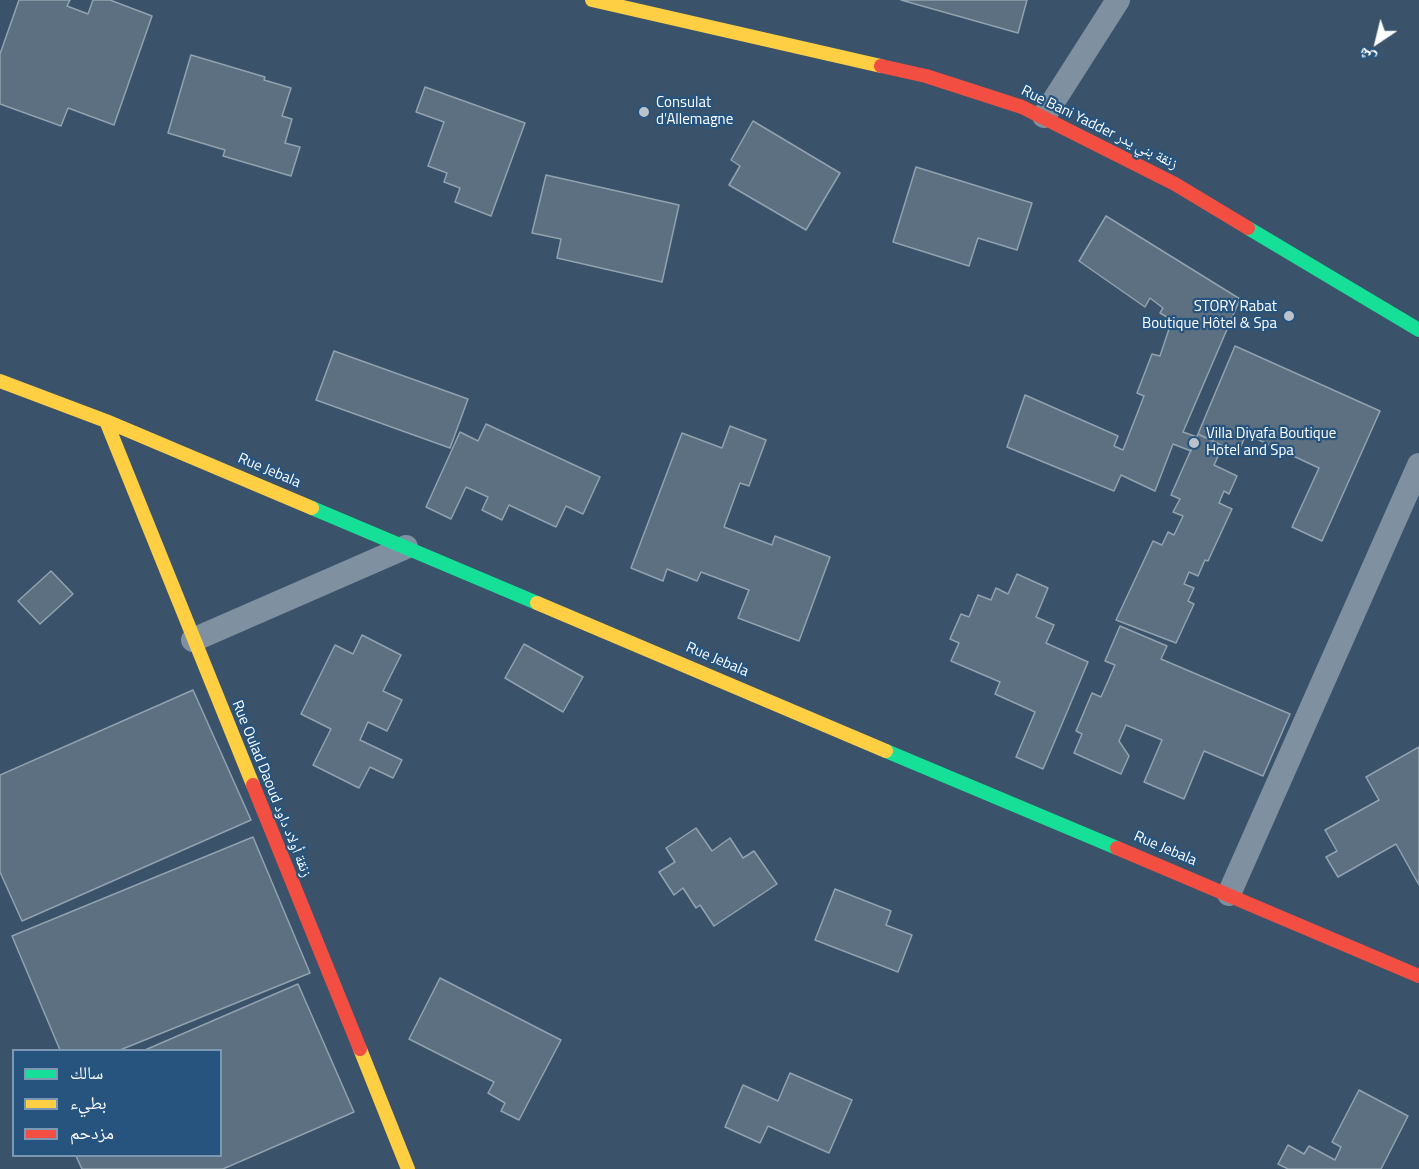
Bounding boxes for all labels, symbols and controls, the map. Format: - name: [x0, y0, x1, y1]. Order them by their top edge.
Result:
- north arrow: [1347, 12, 1407, 72]
- text: ش: [1353, 42, 1381, 71]
- street label: Rue Bani Yadder زنقة بني يدر: [1018, 82, 1180, 174]
- place label: Consulat d'Allemagne: [656, 94, 733, 129]
- marker: Consulat d'Allemagne: [637, 105, 651, 119]
- place label: STORY Rabat Boutique Hôtel & Spa: [1142, 298, 1277, 333]
- marker: STORY Rabat Boutique Hôtel & Spa: [1282, 309, 1296, 323]
- place label: Villa Diyafa Boutique Hotel and Spa: [1206, 425, 1336, 460]
- marker: Villa Diyafa Boutique Hotel and Spa: [1187, 436, 1201, 450]
- street label: Rue Jebala: [235, 450, 303, 492]
- street label: Rue Jebala: [683, 639, 751, 681]
- street label: Rue Oulad Daoud زنقة أولاد داود: [227, 698, 315, 880]
- street label: Rue Jebala: [1131, 828, 1199, 870]
- legend: [12, 1049, 222, 1157]
- text: سالك: [70, 1059, 103, 1086]
- text: بطيء: [70, 1089, 107, 1116]
- text: مزدحم: [70, 1119, 114, 1146]

